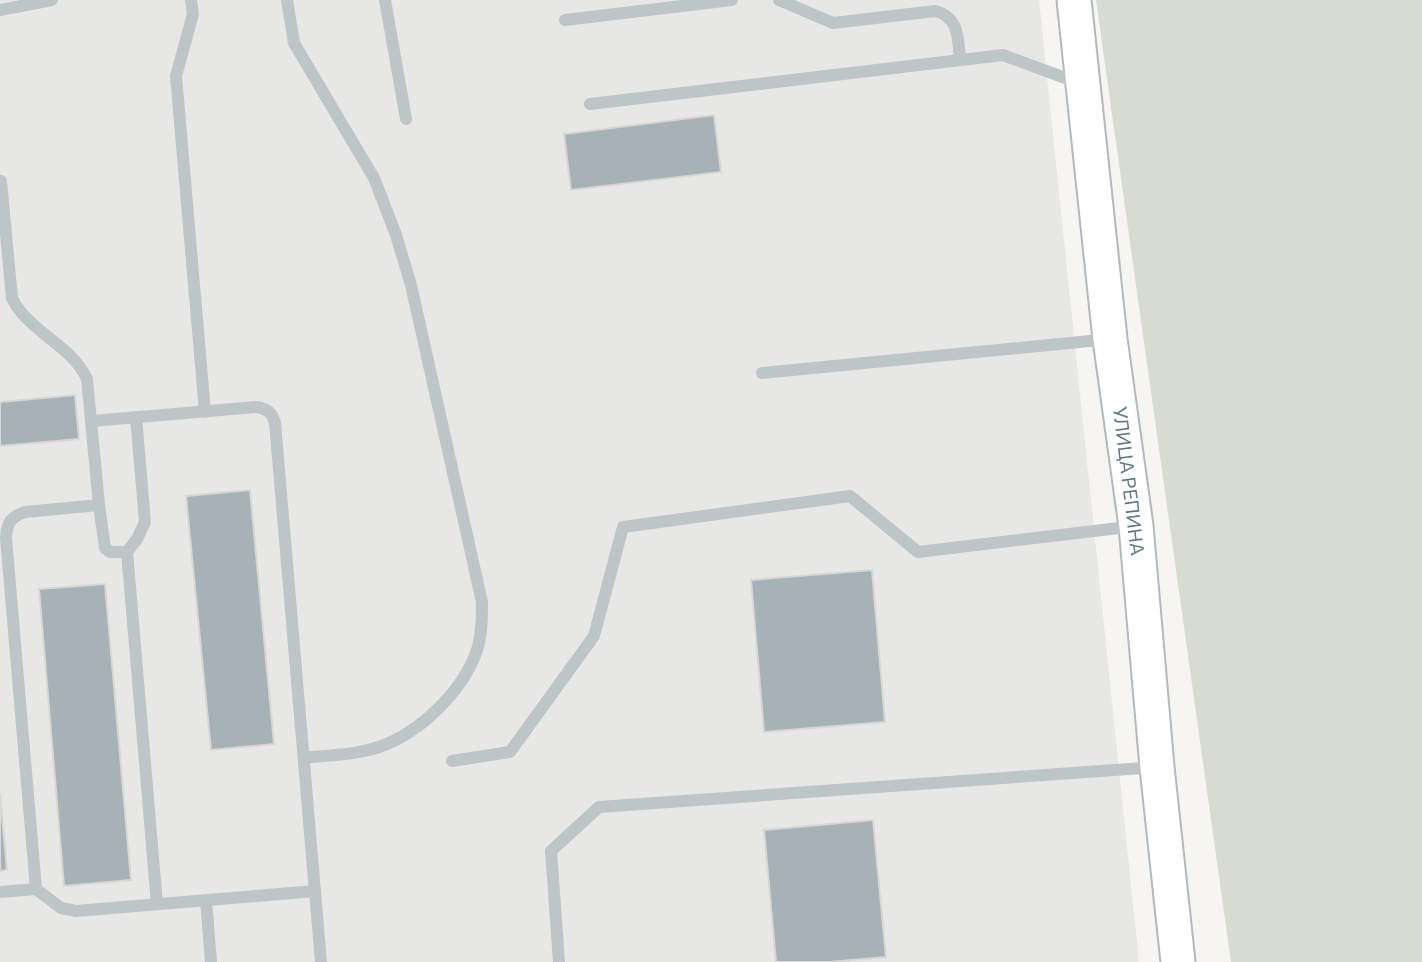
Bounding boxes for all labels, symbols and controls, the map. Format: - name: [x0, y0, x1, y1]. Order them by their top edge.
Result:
- street label: УЛИЦА РЕПИНА: [1109, 405, 1150, 557]

